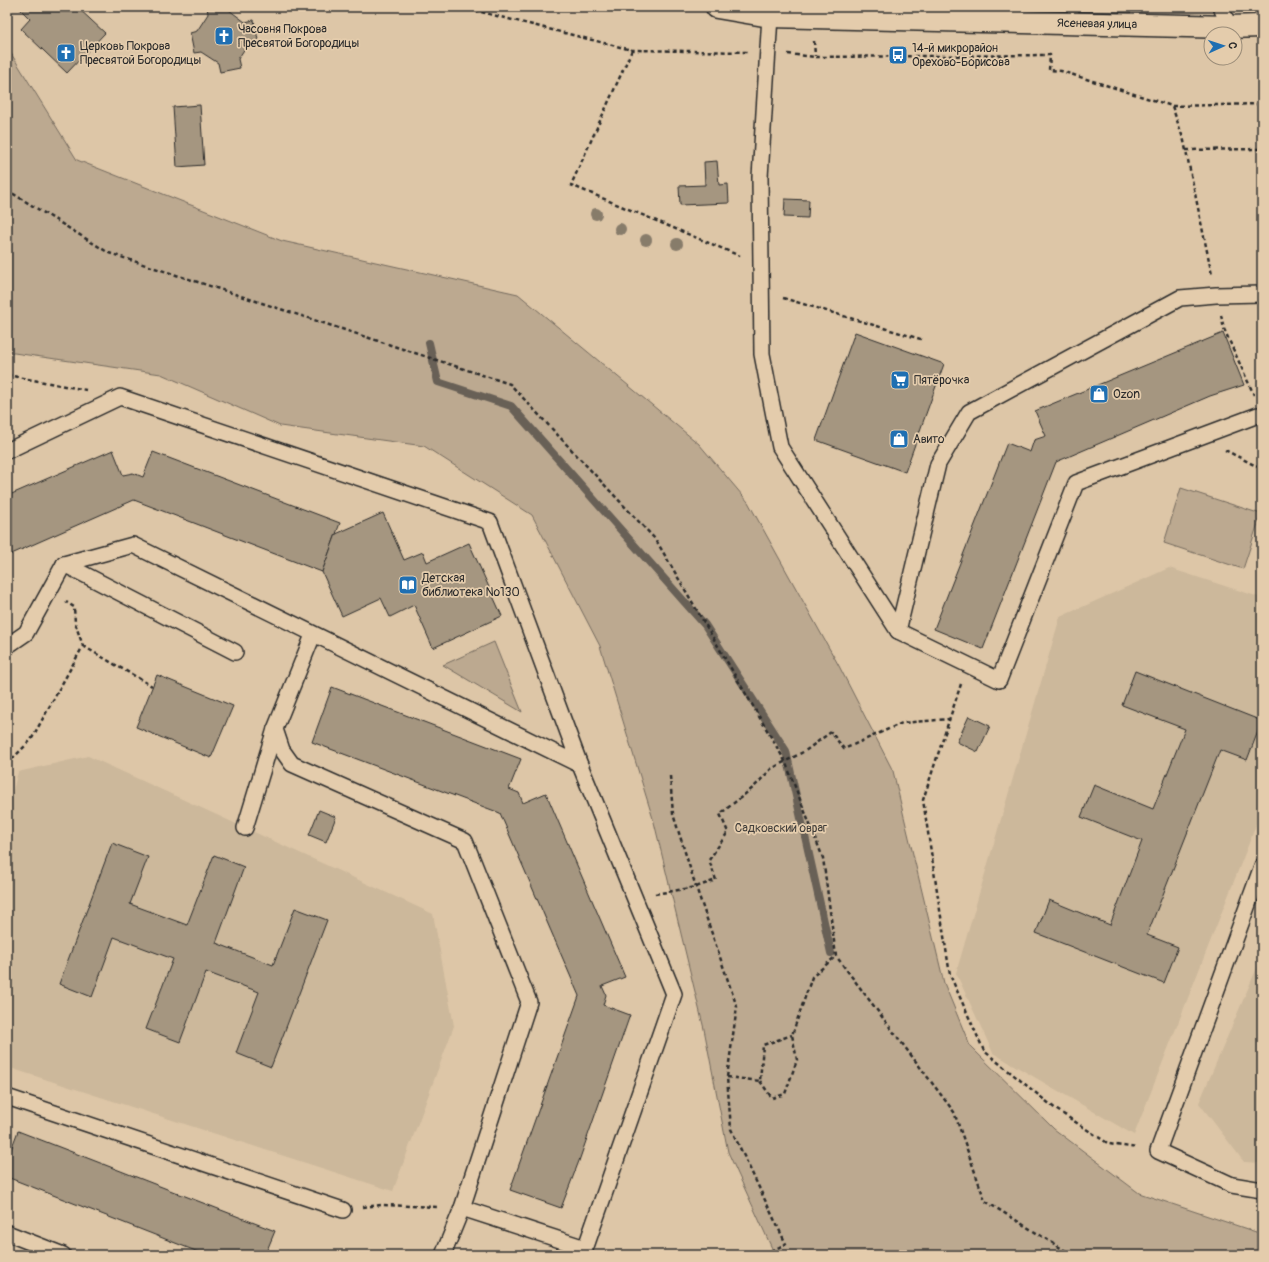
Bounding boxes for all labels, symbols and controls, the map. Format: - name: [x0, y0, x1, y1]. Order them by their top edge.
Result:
- street label: Ясеневая улица: [1057, 16, 1138, 32]
- place label: Часовня Покрова Пресвятой Богородицы: [238, 22, 360, 51]
- church icon: Часовня Покрова Пресвятой Богородицы: [213, 25, 235, 47]
- north arrow: [1203, 26, 1243, 66]
- place label: Церковь Покрова Пресвятой Богородицы: [80, 39, 202, 68]
- place label: 14-й микрорайон Орехово-Борисова: [912, 41, 1010, 70]
- church icon: Церковь Покрова Пресвятой Богородицы: [55, 42, 77, 64]
- text: С: [1226, 42, 1239, 49]
- bus stop icon: 14-й микрорайон Орехово-Борисова: [887, 44, 909, 66]
- supermarket icon: Пятёрочка: [889, 369, 911, 391]
- place label: Пятёрочка: [914, 373, 970, 388]
- shop icon: Ozon: [1088, 383, 1110, 405]
- place label: Ozon: [1113, 387, 1140, 402]
- shop icon: Авито: [888, 428, 910, 450]
- place label: Авито: [913, 432, 945, 447]
- place label: Детская библиотека №130: [421, 571, 520, 600]
- library icon: Детская библиотека №130: [397, 574, 419, 596]
- park label: Садковский овраг: [735, 821, 827, 836]

